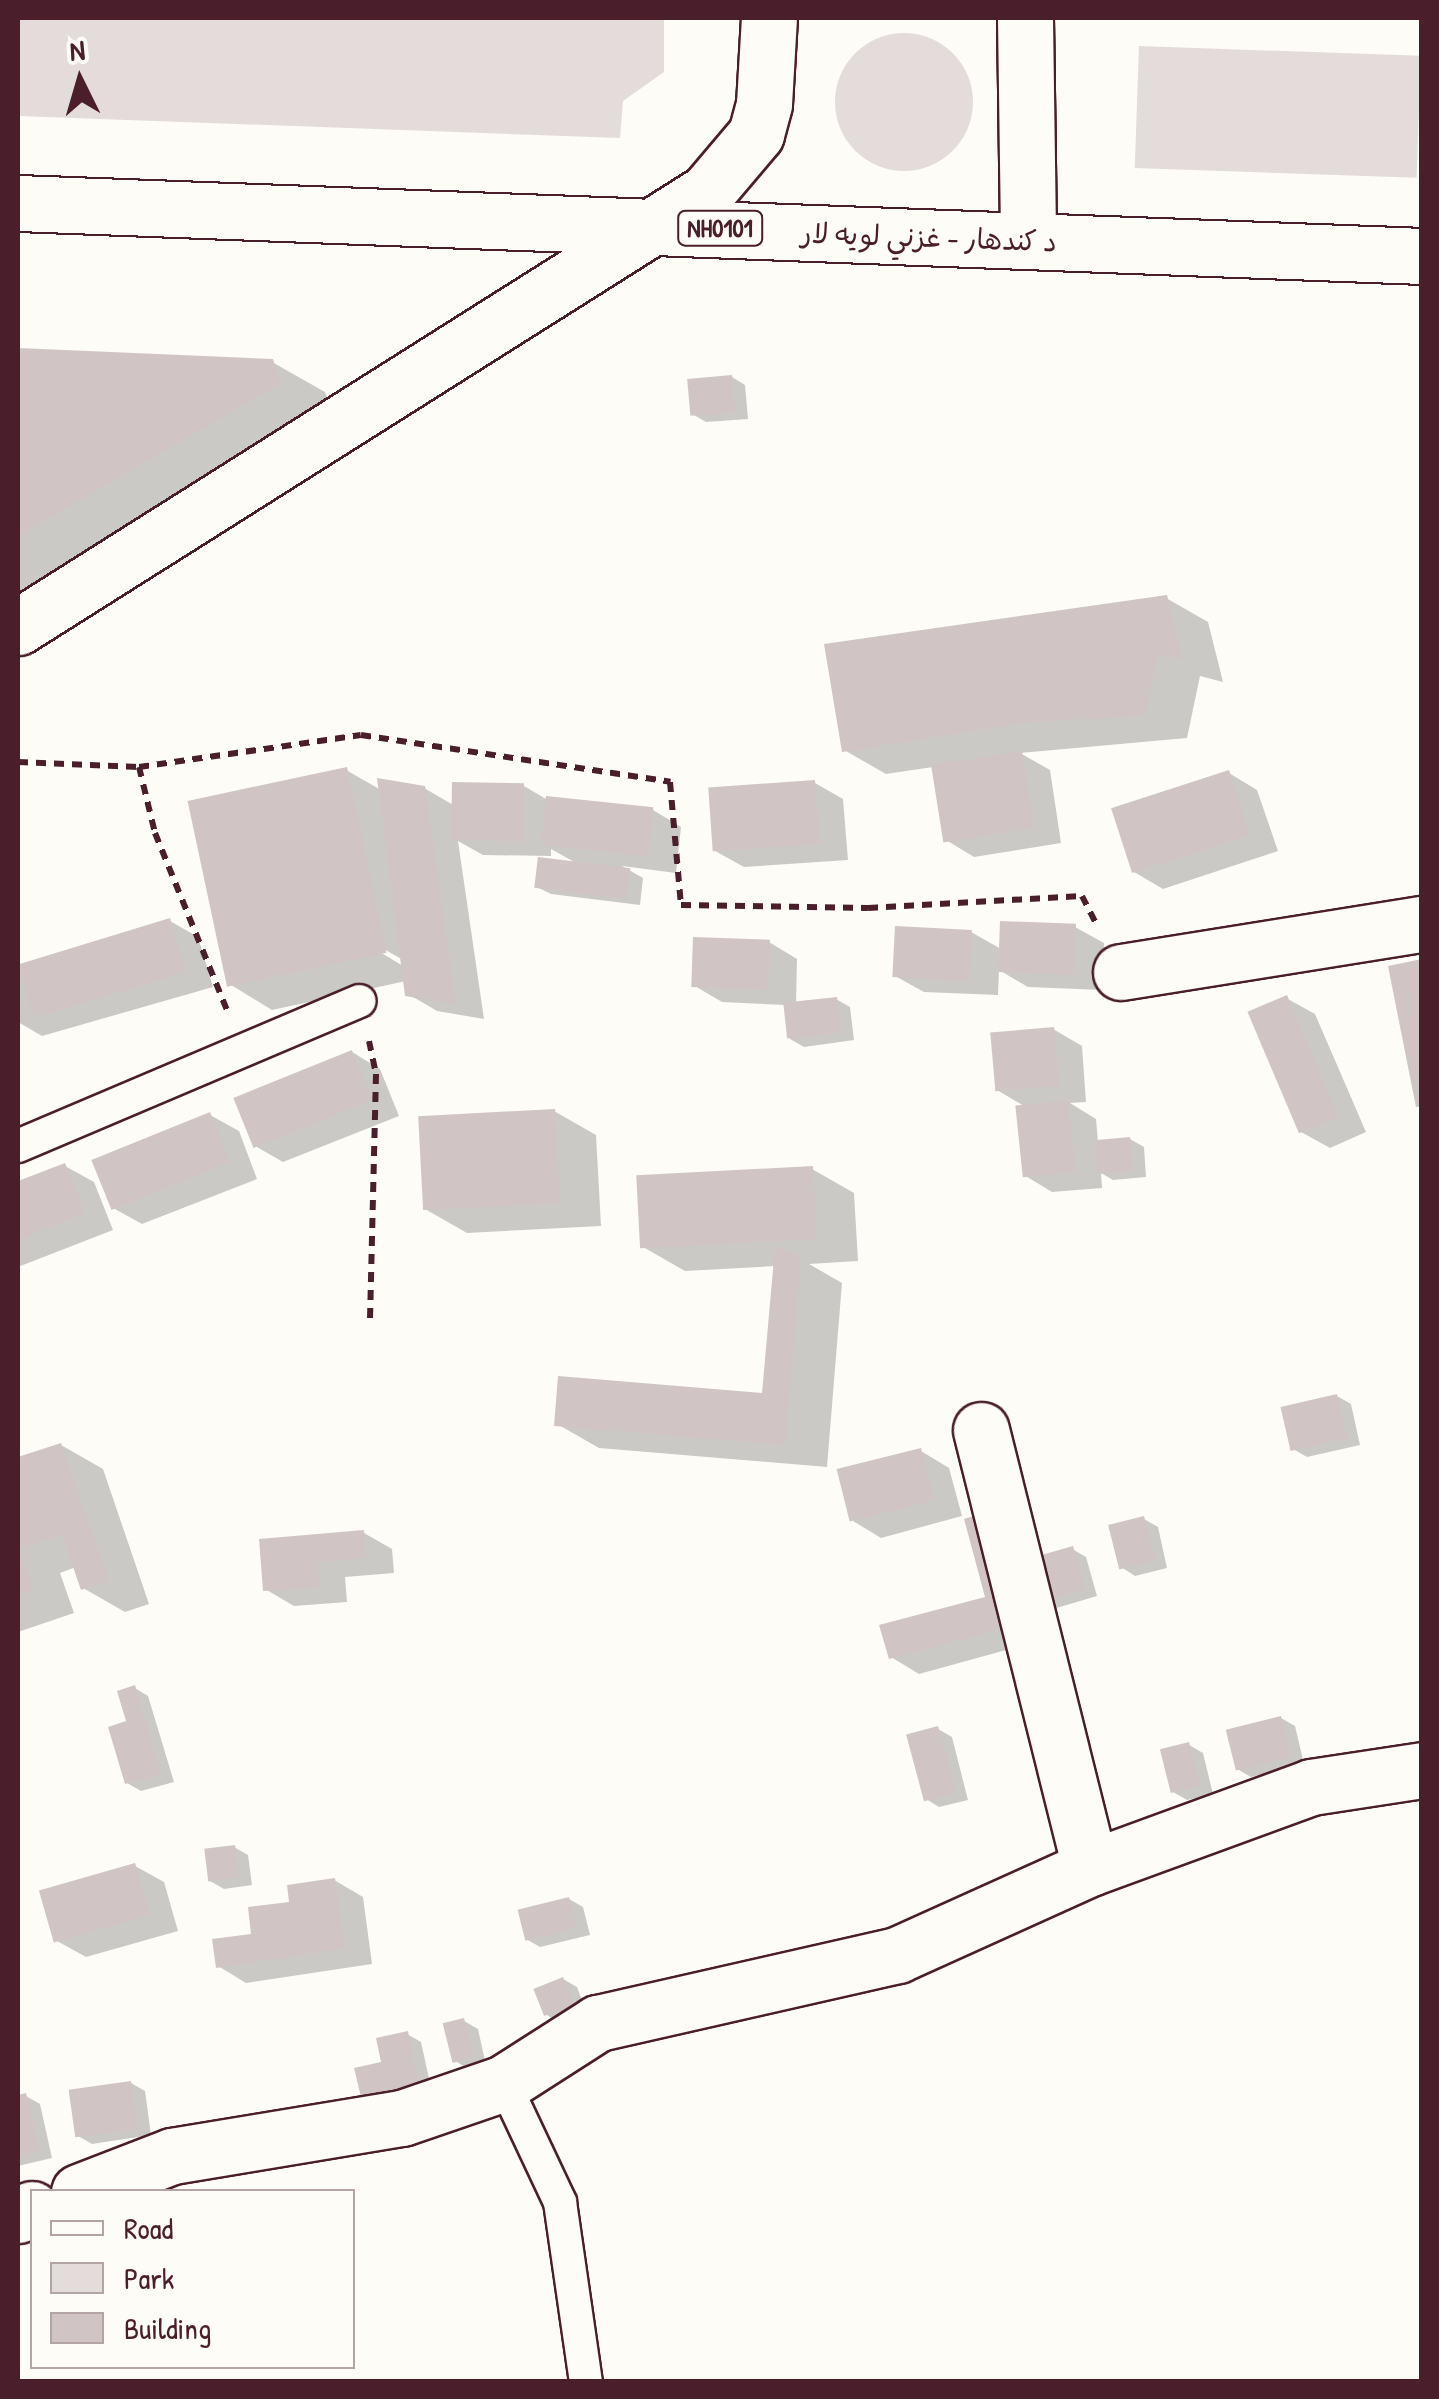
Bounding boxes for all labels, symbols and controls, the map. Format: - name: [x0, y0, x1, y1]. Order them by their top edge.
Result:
- north arrow: [30, 30, 130, 130]
- text: N: [68, 31, 86, 70]
- road number: NH0101: [675, 208, 765, 248]
- street label: د کندهار - غزني لويه لار: [801, 216, 1057, 258]
- legend: [30, 2189, 355, 2369]
- text: Road: [124, 2208, 173, 2248]
- text: Park: [124, 2258, 174, 2298]
- text: Building: [124, 2308, 211, 2348]

